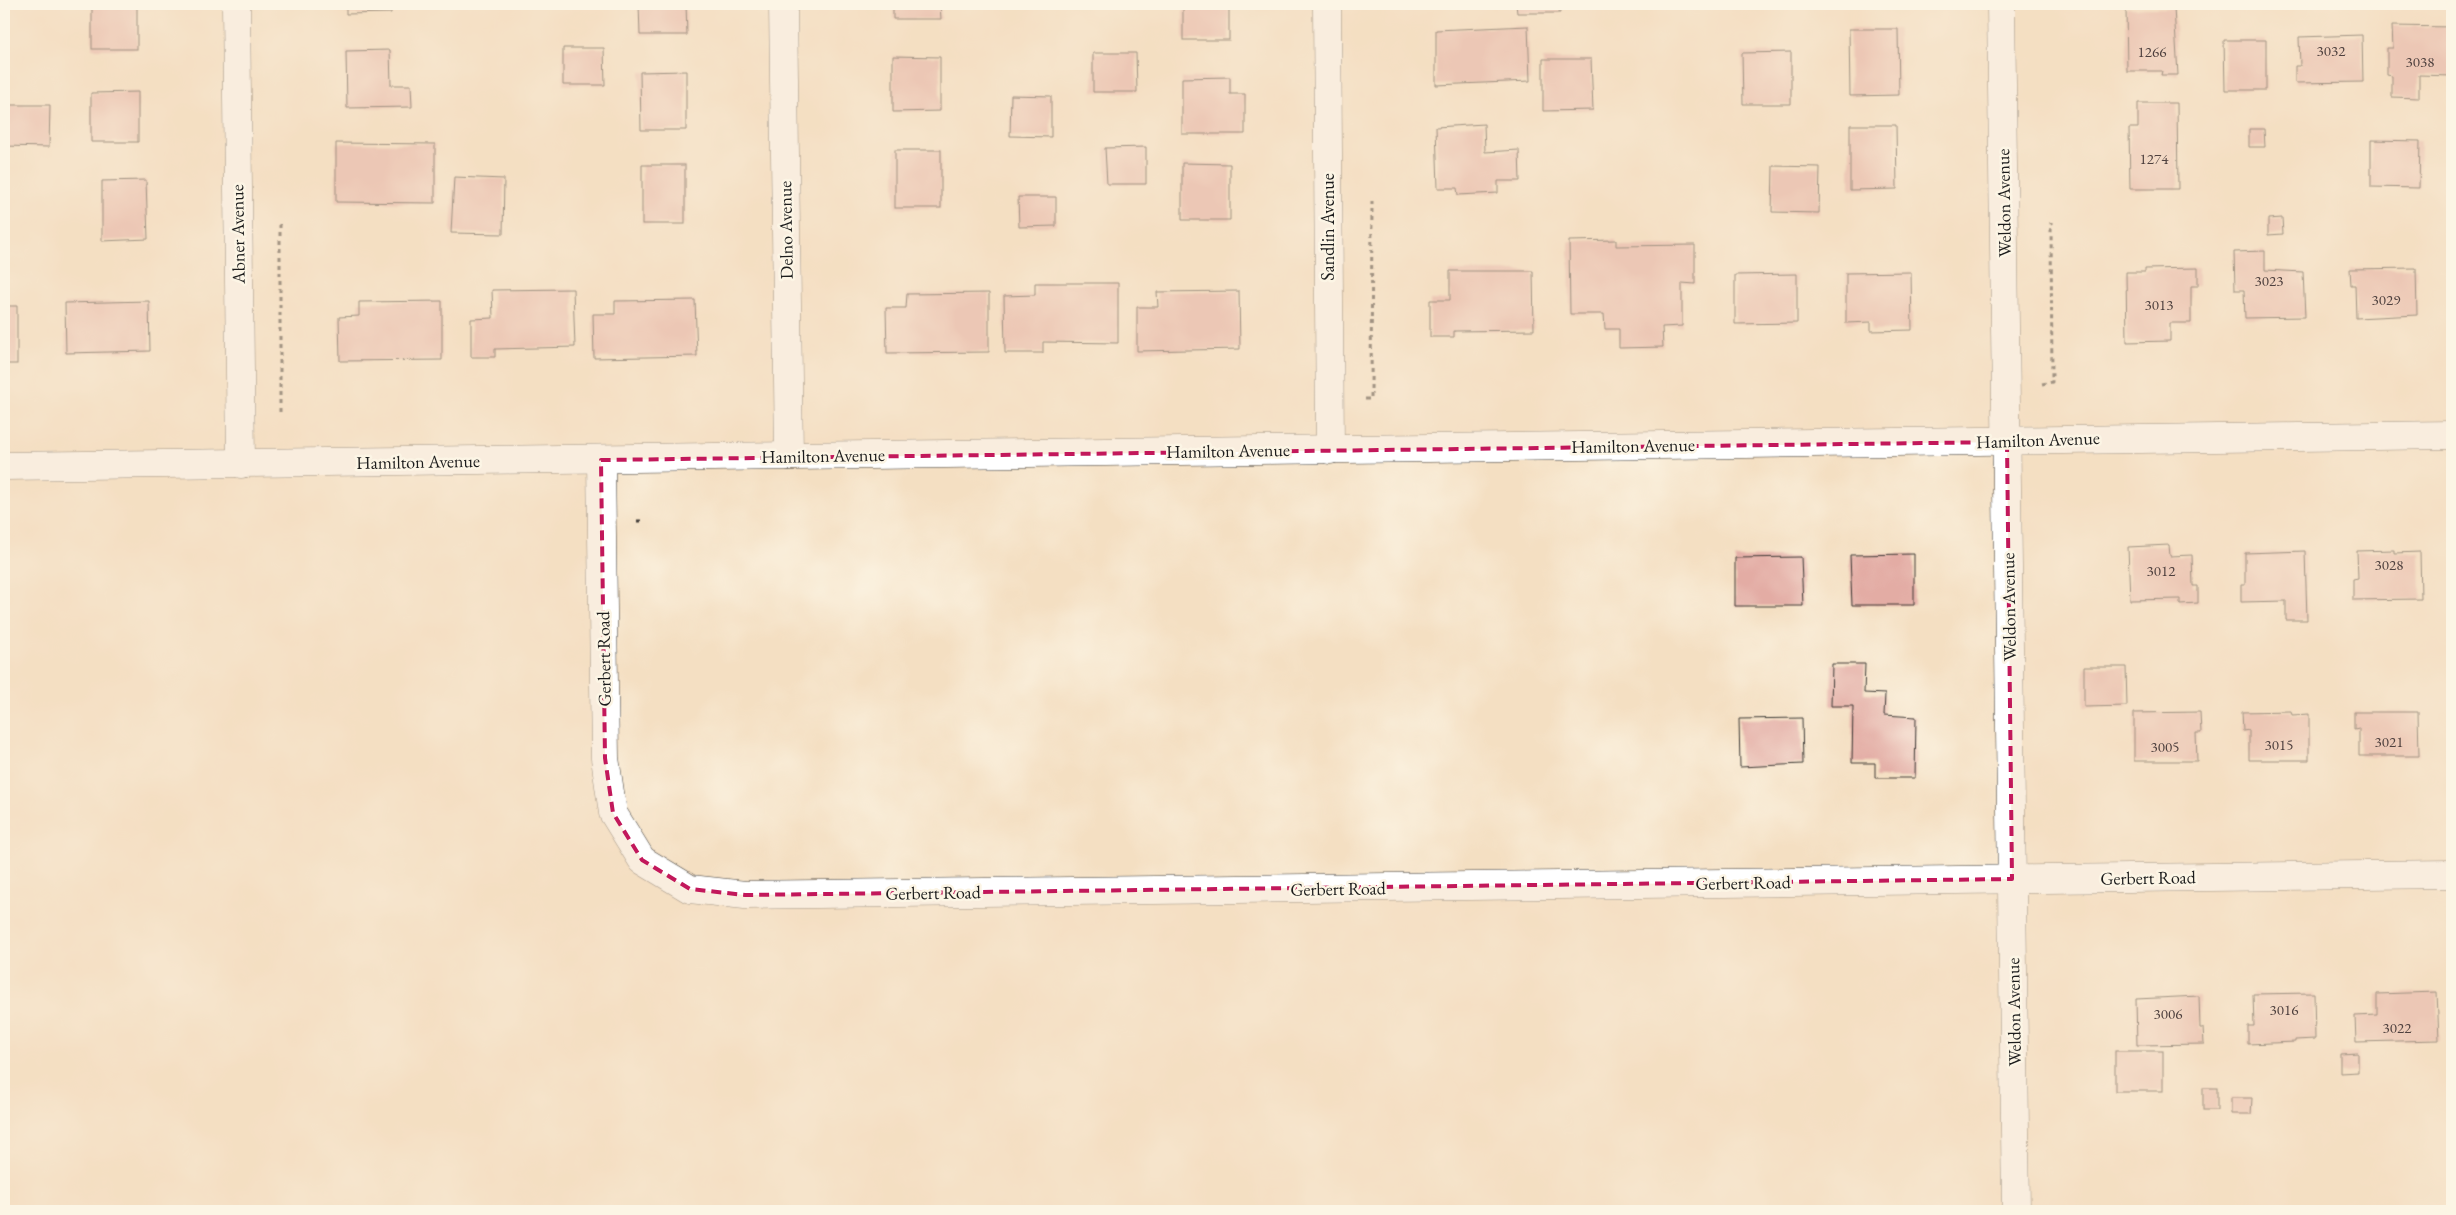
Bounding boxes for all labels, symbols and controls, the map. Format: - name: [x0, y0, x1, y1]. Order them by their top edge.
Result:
- house number: 3032: [2317, 41, 2346, 60]
- house number: 1266: [2138, 42, 2166, 61]
- house number: 3038: [2406, 52, 2434, 71]
- street label: Weldon Avenue: [1991, 148, 2016, 258]
- house number: 1274: [2140, 149, 2169, 168]
- street label: Sandlin Avenue: [1316, 173, 1339, 281]
- street label: Delno Avenue: [773, 181, 798, 279]
- street label: Abner Avenue: [225, 184, 250, 285]
- house number: 3023: [2255, 271, 2283, 290]
- house number: 3029: [2372, 290, 2400, 309]
- house number: 3013: [2145, 295, 2173, 314]
- street label: Hamilton Avenue: [1976, 426, 2100, 453]
- street label: Hamilton Avenue: [1571, 433, 1695, 458]
- street label: Hamilton Avenue: [1166, 438, 1290, 463]
- street label: Hamilton Avenue: [761, 443, 885, 468]
- street label: Hamilton Avenue: [356, 449, 480, 474]
- street label: Weldon Avenue: [1996, 552, 2021, 662]
- house number: 3028: [2375, 555, 2403, 574]
- house number: 3012: [2147, 561, 2176, 580]
- street label: Gerbert Road: [591, 610, 616, 707]
- house number: 3021: [2375, 732, 2403, 751]
- house number: 3015: [2265, 735, 2293, 754]
- house number: 3005: [2151, 737, 2179, 756]
- street label: Gerbert Road: [2100, 865, 2197, 890]
- street label: Gerbert Road: [1695, 870, 1792, 895]
- street label: Gerbert Road: [1290, 876, 1387, 901]
- street label: Gerbert Road: [885, 880, 982, 905]
- street label: Weldon Avenue: [2001, 957, 2026, 1067]
- house number: 3016: [2270, 1000, 2298, 1019]
- house number: 3006: [2154, 1004, 2182, 1023]
- house number: 3022: [2383, 1018, 2412, 1037]

